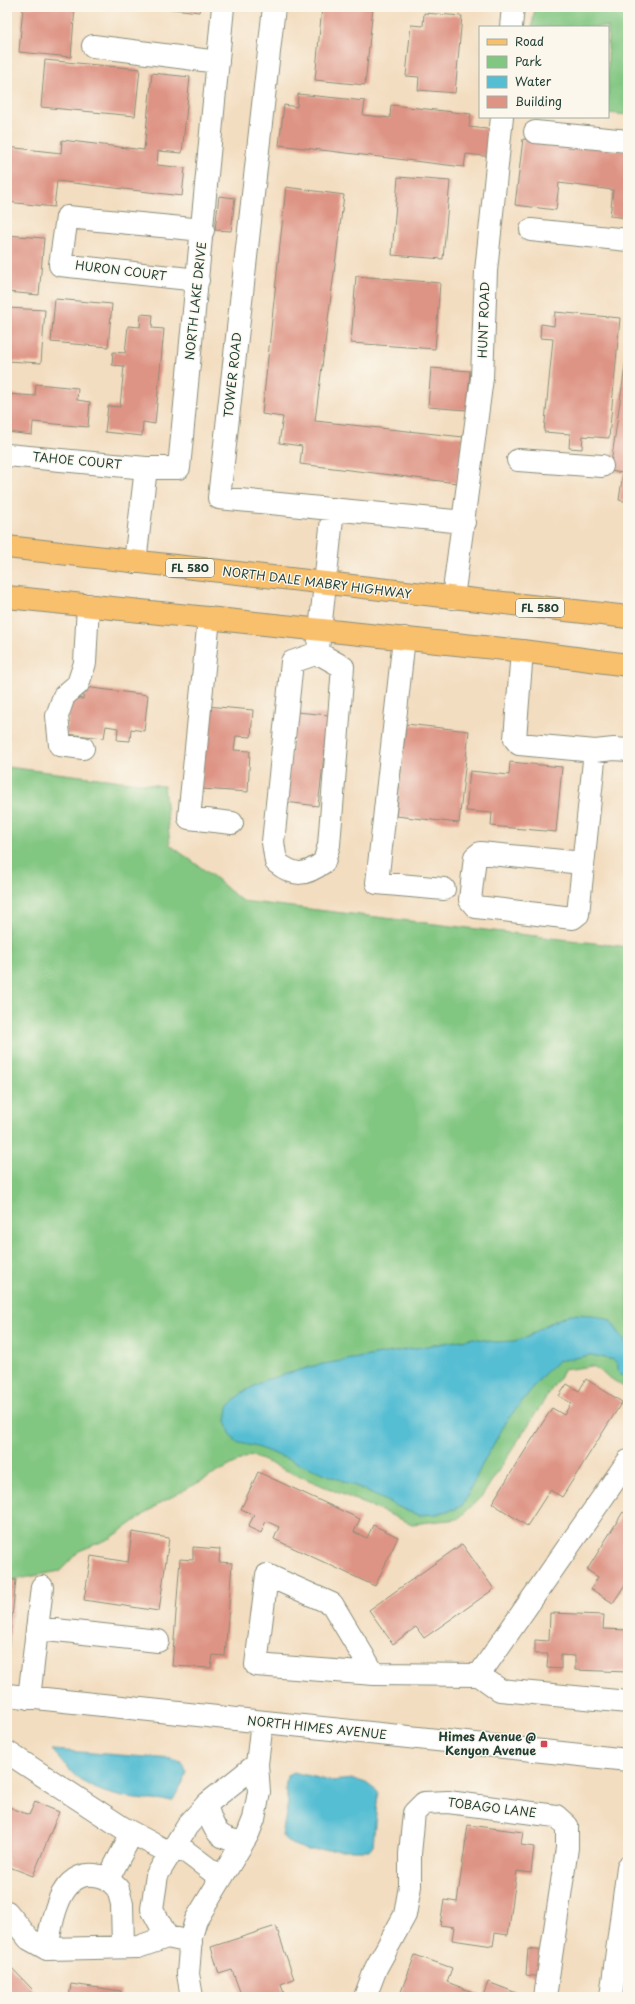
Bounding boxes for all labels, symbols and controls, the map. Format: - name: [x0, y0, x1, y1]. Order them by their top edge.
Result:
- legend: [479, 26, 609, 118]
- text: Road: [515, 32, 544, 50]
- text: Park: [515, 52, 542, 70]
- text: Water: [515, 72, 552, 90]
- text: Building: [515, 92, 562, 110]
- street label: NORTH LAKE DRIVE: [180, 241, 210, 361]
- street label: HURON COURT: [74, 255, 169, 285]
- street label: HUNT ROAD: [473, 282, 493, 358]
- street label: TOWER ROAD: [219, 331, 245, 418]
- street label: TAHOE COURT: [32, 447, 123, 473]
- road number: FL 580: [166, 559, 214, 577]
- street label: NORTH DALE MABRY HIGHWAY: [221, 561, 413, 603]
- road number: FL 580: [516, 599, 564, 617]
- street label: NORTH HIMES AVENUE: [246, 1711, 388, 1743]
- place label: Himes Avenue @ Kenyon Avenue: [438, 1727, 537, 1759]
- marker: Himes Avenue @ Kenyon Avenue: [539, 1739, 549, 1749]
- street label: TOBAGO LANE: [447, 1793, 538, 1821]

